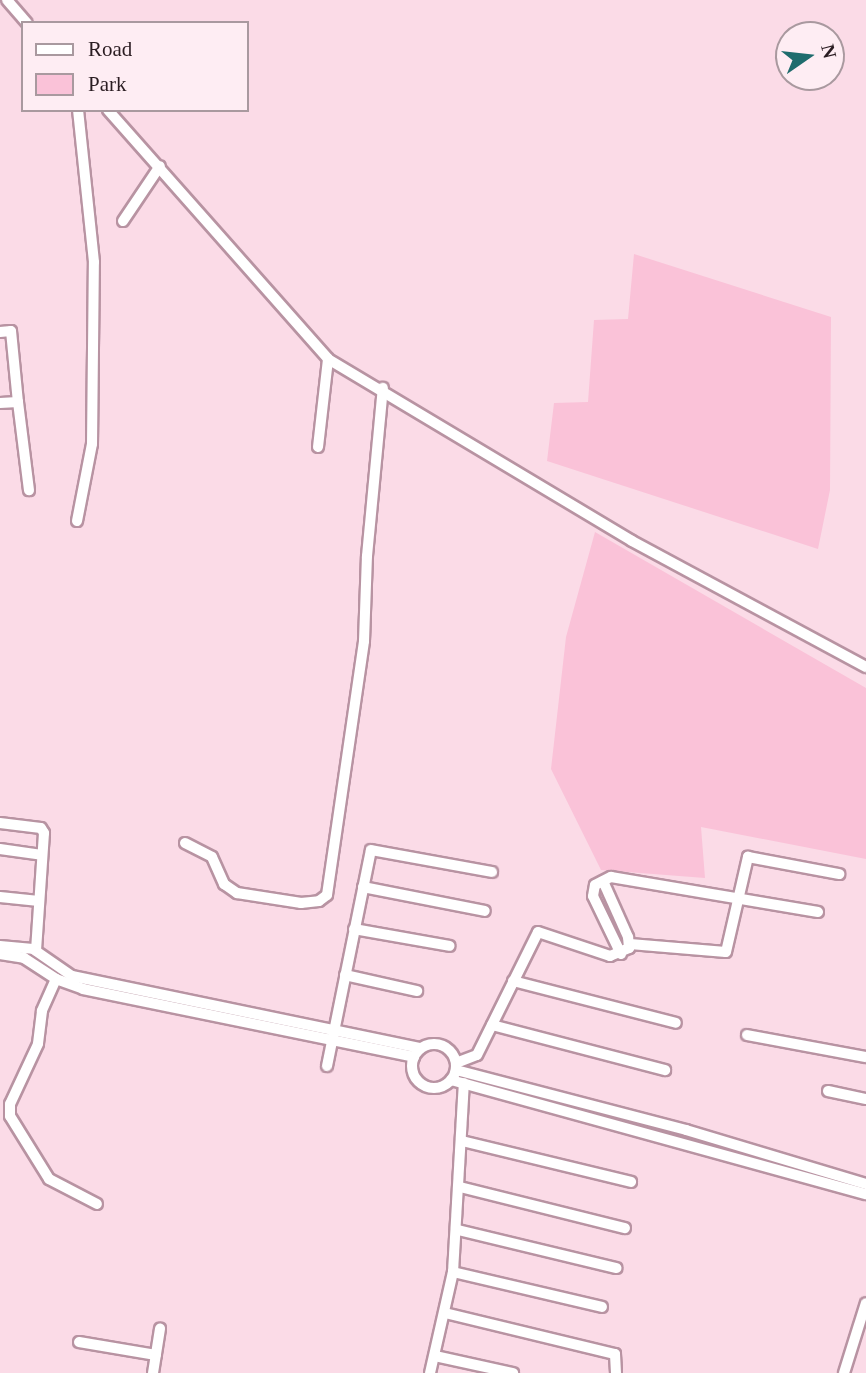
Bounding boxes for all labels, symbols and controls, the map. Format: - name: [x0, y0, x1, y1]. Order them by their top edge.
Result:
- legend: [21, 21, 248, 112]
- north arrow: [775, 21, 845, 91]
- text: Road: [88, 37, 132, 61]
- text: N: [817, 42, 841, 60]
- text: Park: [88, 72, 127, 96]

